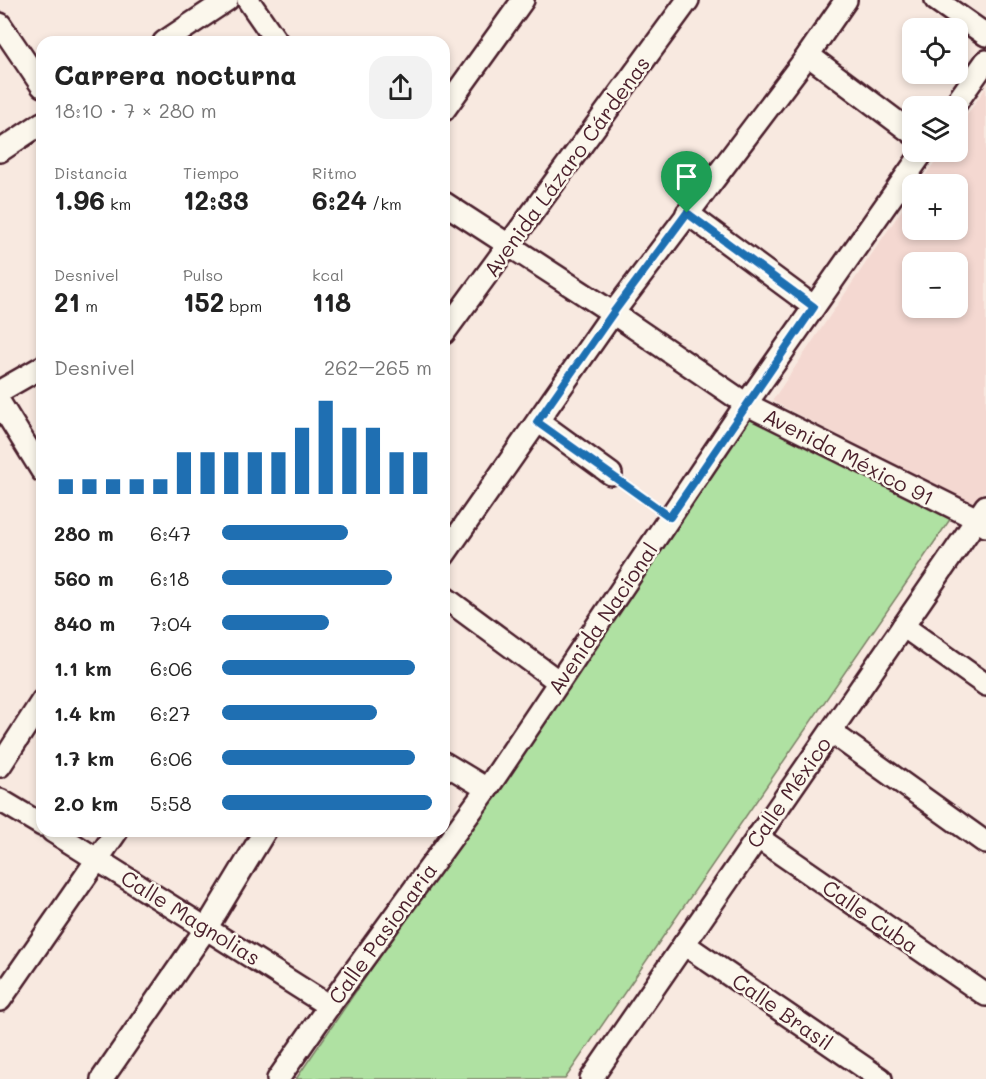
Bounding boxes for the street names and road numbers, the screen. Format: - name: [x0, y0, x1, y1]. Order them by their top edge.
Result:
- street label: Avenida Lázaro Cárdenas: [477, 50, 655, 282]
- street label: Avenida México 91: [759, 401, 939, 511]
- street label: Avenida Nacional: [541, 537, 663, 699]
- street label: Calle México: [740, 731, 836, 853]
- street label: Calle Pasionaria: [322, 857, 442, 1009]
- street label: Calle Magnolias: [116, 863, 266, 971]
- street label: Calle Cuba: [818, 873, 924, 959]
- street label: Calle Brasil: [727, 966, 839, 1056]

